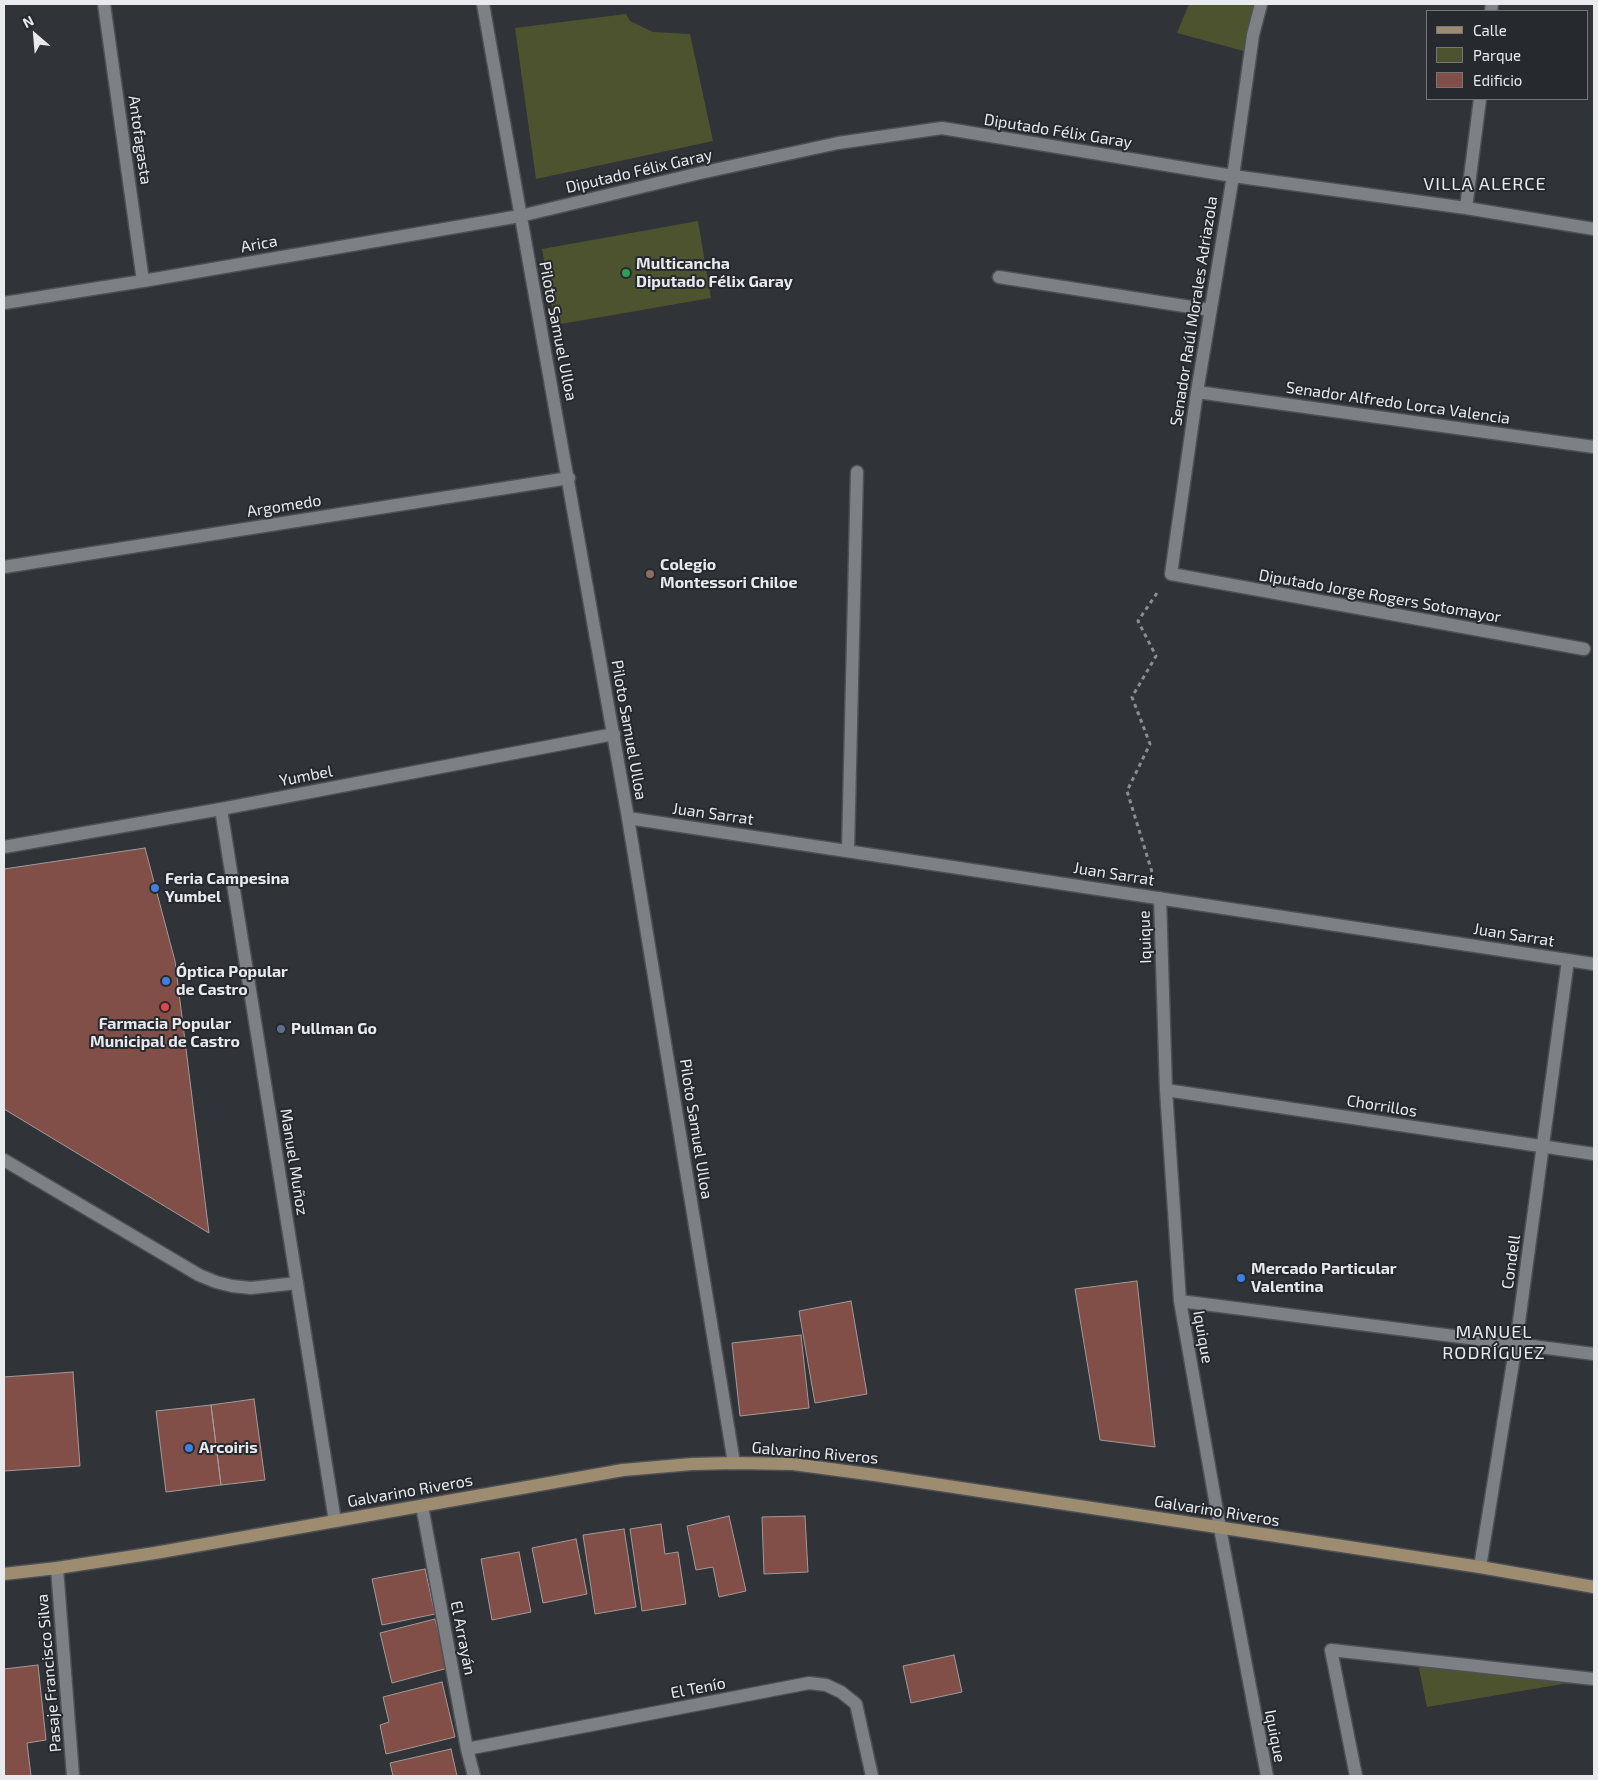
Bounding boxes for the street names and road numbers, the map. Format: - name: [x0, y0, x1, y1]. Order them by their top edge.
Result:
- street label: Antofagasta: [124, 94, 156, 186]
- street label: Diputado Félix Garay: [982, 110, 1134, 152]
- street label: Diputado Félix Garay: [564, 145, 714, 197]
- street label: Senador Raúl Morales Adriazola: [1166, 195, 1222, 427]
- street label: Arica: [239, 231, 279, 257]
- street label: Piloto Samuel Ulloa: [535, 260, 581, 402]
- street label: Senador Alfredo Lorca Valencia: [1285, 378, 1511, 428]
- street label: Argomedo: [245, 491, 323, 521]
- street label: Diputado Jorge Rogers Sotomayor: [1257, 565, 1503, 627]
- street label: Piloto Samuel Ulloa: [607, 658, 651, 802]
- street label: Yumbel: [278, 761, 334, 791]
- street label: Juan Sarrat: [671, 799, 755, 829]
- street label: Juan Sarrat: [1072, 858, 1156, 890]
- street label: Iquique: [1134, 910, 1156, 964]
- street label: Juan Sarrat: [1472, 919, 1556, 951]
- street label: Piloto Samuel Ulloa: [675, 1057, 717, 1201]
- street label: Chorrillos: [1345, 1091, 1419, 1121]
- street label: Manuel Muñoz: [276, 1107, 312, 1217]
- street label: Condell: [1498, 1234, 1524, 1290]
- street label: Iquique: [1189, 1309, 1217, 1365]
- street label: Galvarino Riveros: [751, 1438, 879, 1468]
- street label: Galvarino Riveros: [346, 1471, 474, 1511]
- street label: Galvarino Riveros: [1153, 1492, 1281, 1530]
- street label: Pasaje Francisco Silva: [33, 1593, 65, 1753]
- street label: El Arrayán: [446, 1599, 480, 1677]
- street label: El Tenío: [669, 1673, 727, 1703]
- street label: Iquique: [1260, 1708, 1290, 1764]

